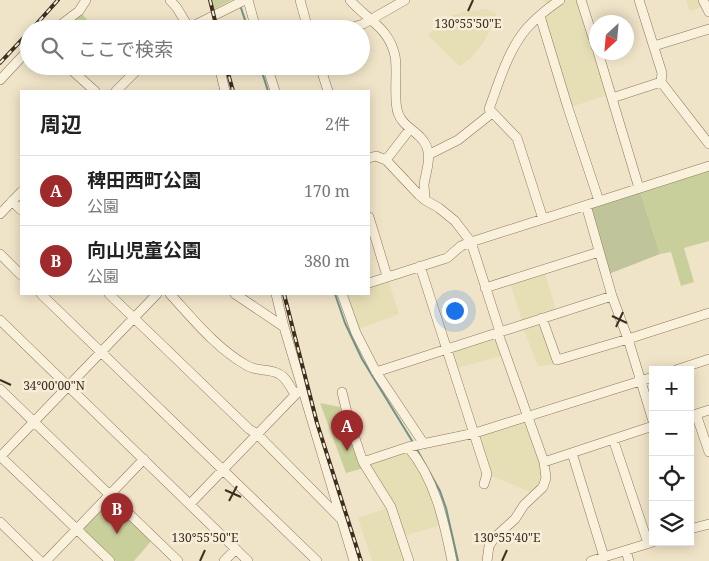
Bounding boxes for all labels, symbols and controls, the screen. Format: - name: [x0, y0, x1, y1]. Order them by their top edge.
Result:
- text: 130°55'50"E: [435, 15, 501, 32]
- north arrow: [589, 15, 634, 60]
- search box: [20, 20, 370, 75]
- icon: search: [38, 34, 66, 62]
- text: ここで検索: [78, 36, 173, 62]
- text: 周辺: [40, 110, 82, 138]
- text: 2件: [325, 113, 350, 135]
- text: 稗田西町公園: [87, 167, 201, 193]
- text: A: [50, 180, 62, 202]
- text: 170 m: [304, 180, 350, 202]
- text: 公園: [87, 195, 119, 217]
- text: 向山児童公園: [87, 237, 201, 263]
- text: B: [51, 250, 61, 272]
- text: 380 m: [304, 250, 350, 272]
- text: 公園: [87, 265, 119, 287]
- your location: [442, 298, 468, 324]
- map controls: [649, 366, 694, 546]
- button: +: [649, 366, 694, 411]
- text: 34°00'00"N: [23, 377, 85, 394]
- pin: A: [331, 410, 363, 451]
- button: −: [649, 411, 694, 456]
- button: locate: [649, 456, 694, 501]
- pin: B: [101, 493, 133, 534]
- button: layers: [649, 501, 694, 546]
- text: 130°55'50"E: [172, 529, 238, 546]
- text: 130°55'40"E: [474, 529, 540, 546]

